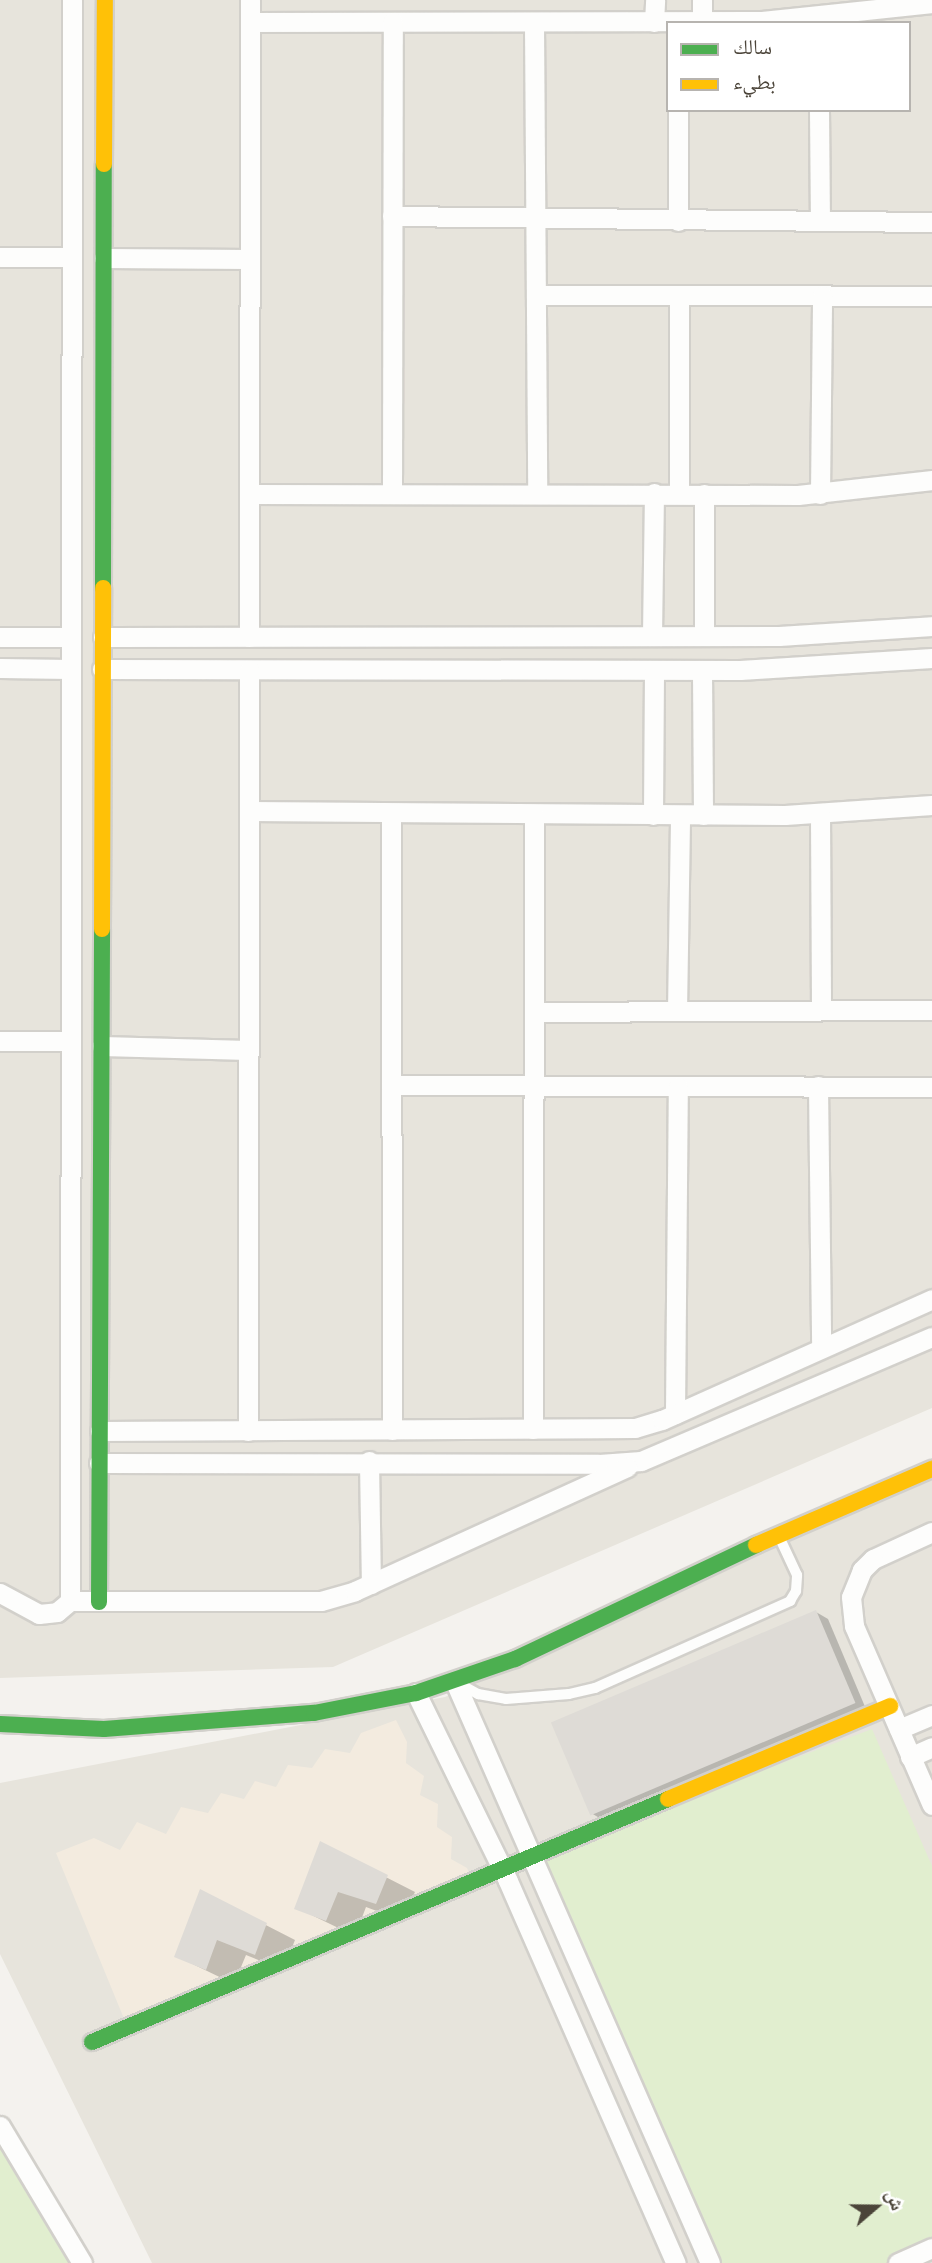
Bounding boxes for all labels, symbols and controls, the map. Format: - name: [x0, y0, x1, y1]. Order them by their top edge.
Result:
- legend: [666, 21, 911, 112]
- text: سالك: [733, 33, 772, 60]
- text: بطيء: [733, 68, 776, 95]
- north arrow: [841, 2172, 911, 2242]
- text: ش: [881, 2186, 910, 2213]

